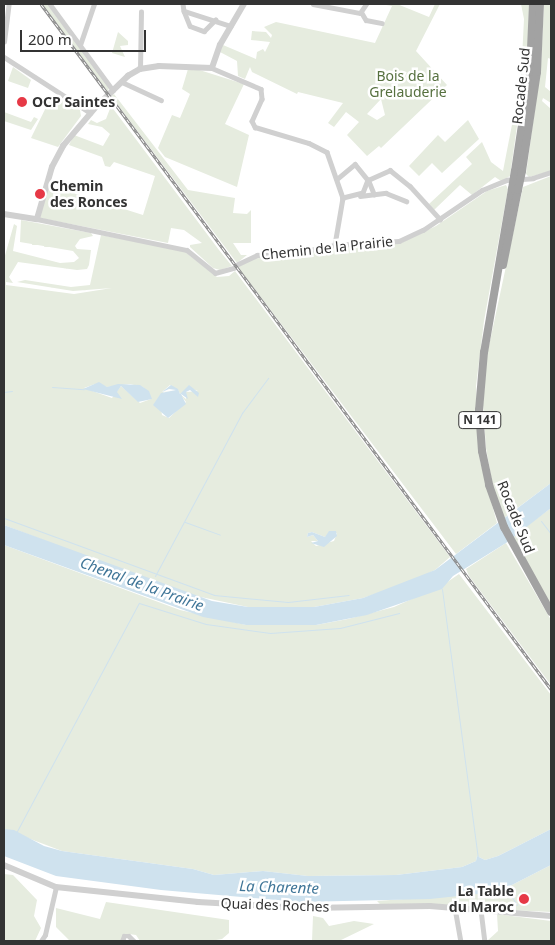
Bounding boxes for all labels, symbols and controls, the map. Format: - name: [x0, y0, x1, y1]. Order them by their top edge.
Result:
- scale bar: [22, 20, 149, 52]
- text: 200 m: [28, 29, 72, 49]
- street label: Rocade Sud: [509, 47, 533, 125]
- park label: Bois de la Grelauderie: [369, 68, 447, 100]
- place label: OCP Saintes: [32, 94, 115, 110]
- marker: OCP Saintes: [16, 96, 28, 108]
- place label: Chemin des Ronces: [50, 178, 128, 210]
- marker: Chemin des Ronces: [34, 188, 46, 200]
- street label: Chemin de la Prairie: [260, 233, 394, 263]
- road number: N 141: [458, 410, 502, 430]
- street label: Rocade Sud: [494, 478, 538, 556]
- water label: Chenal de la Prairie: [78, 553, 206, 615]
- water label: La Charente: [239, 877, 319, 897]
- place label: La Table du Maroc: [449, 883, 514, 916]
- marker: La Table du Maroc: [518, 893, 530, 905]
- street label: Quai des Roches: [220, 895, 330, 915]

